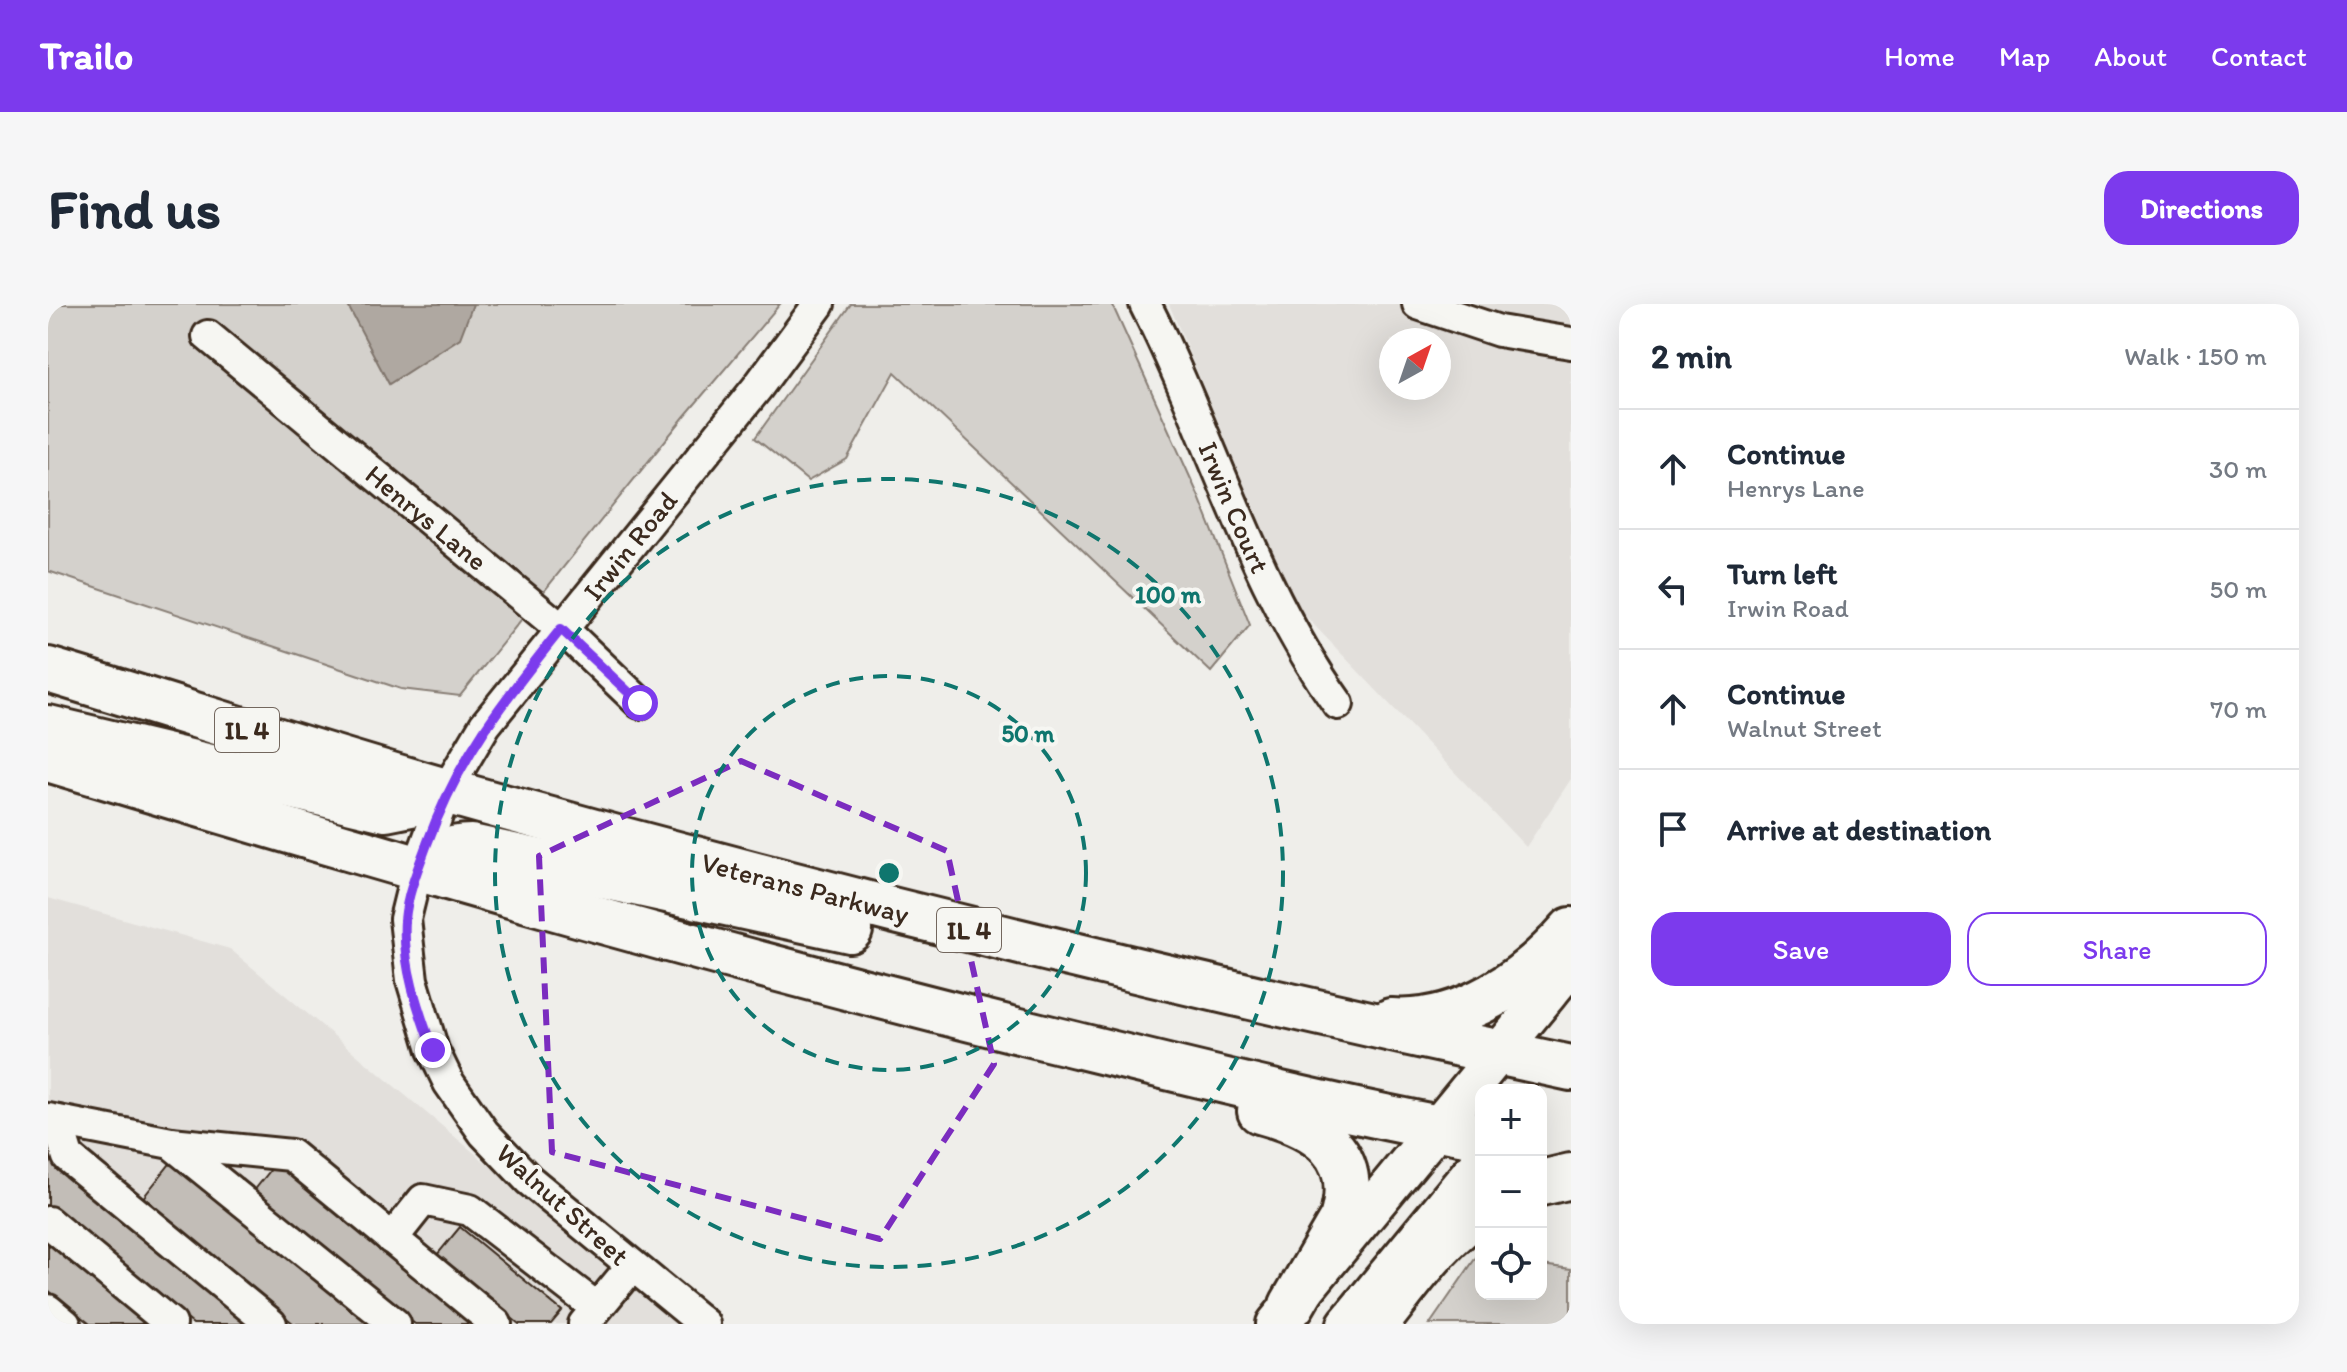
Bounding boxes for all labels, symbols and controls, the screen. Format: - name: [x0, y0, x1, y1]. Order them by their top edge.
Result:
- text: Trailo: [40, 33, 133, 79]
- text: Home: [1884, 39, 1955, 73]
- text: Map: [1999, 39, 2050, 73]
- text: About: [2094, 39, 2167, 73]
- text: Contact: [2211, 39, 2307, 73]
- button: Directions: [2104, 171, 2299, 245]
- text: Find us: [48, 175, 221, 242]
- north arrow: [1379, 328, 1451, 400]
- text: 2 min: [1651, 336, 1732, 377]
- text: Walk · 150 m: [2124, 340, 2267, 372]
- text: Continue: [1727, 435, 1846, 472]
- street label: Irwin Court: [1191, 437, 1278, 578]
- icon: ahead: [1651, 447, 1695, 491]
- text: 30 m: [2209, 453, 2267, 485]
- street label: Henrys Lane: [359, 457, 494, 578]
- text: Henrys Lane: [1727, 472, 1865, 504]
- street label: Irwin Road: [576, 483, 685, 607]
- text: Turn left: [1727, 555, 1838, 592]
- icon: left: [1651, 567, 1695, 611]
- text: 50 m: [2210, 573, 2267, 605]
- text: 100 m: [1135, 580, 1202, 609]
- text: Irwin Road: [1727, 592, 1849, 624]
- text: Continue: [1727, 675, 1846, 712]
- route start: [622, 685, 658, 721]
- icon: ahead: [1651, 687, 1695, 731]
- text: 70 m: [2210, 693, 2267, 725]
- road number: IL 4: [215, 708, 279, 752]
- text: Walnut Street: [1727, 712, 1882, 744]
- text: 50 m: [1002, 719, 1055, 748]
- icon: arrive: [1651, 807, 1695, 851]
- text: Arrive at destination: [1727, 811, 1991, 848]
- street label: Veterans Parkway: [698, 845, 913, 931]
- centre of rings: [875, 859, 903, 887]
- road number: IL 4: [937, 908, 1001, 952]
- button: Save: [1651, 912, 1951, 986]
- button: Share: [1967, 912, 2267, 986]
- route end: [415, 1032, 451, 1068]
- map controls: [1475, 1084, 1547, 1300]
- button: +: [1475, 1084, 1547, 1156]
- street label: Walnut Street: [490, 1136, 636, 1272]
- button: −: [1475, 1156, 1547, 1228]
- button: locate: [1475, 1228, 1547, 1300]

